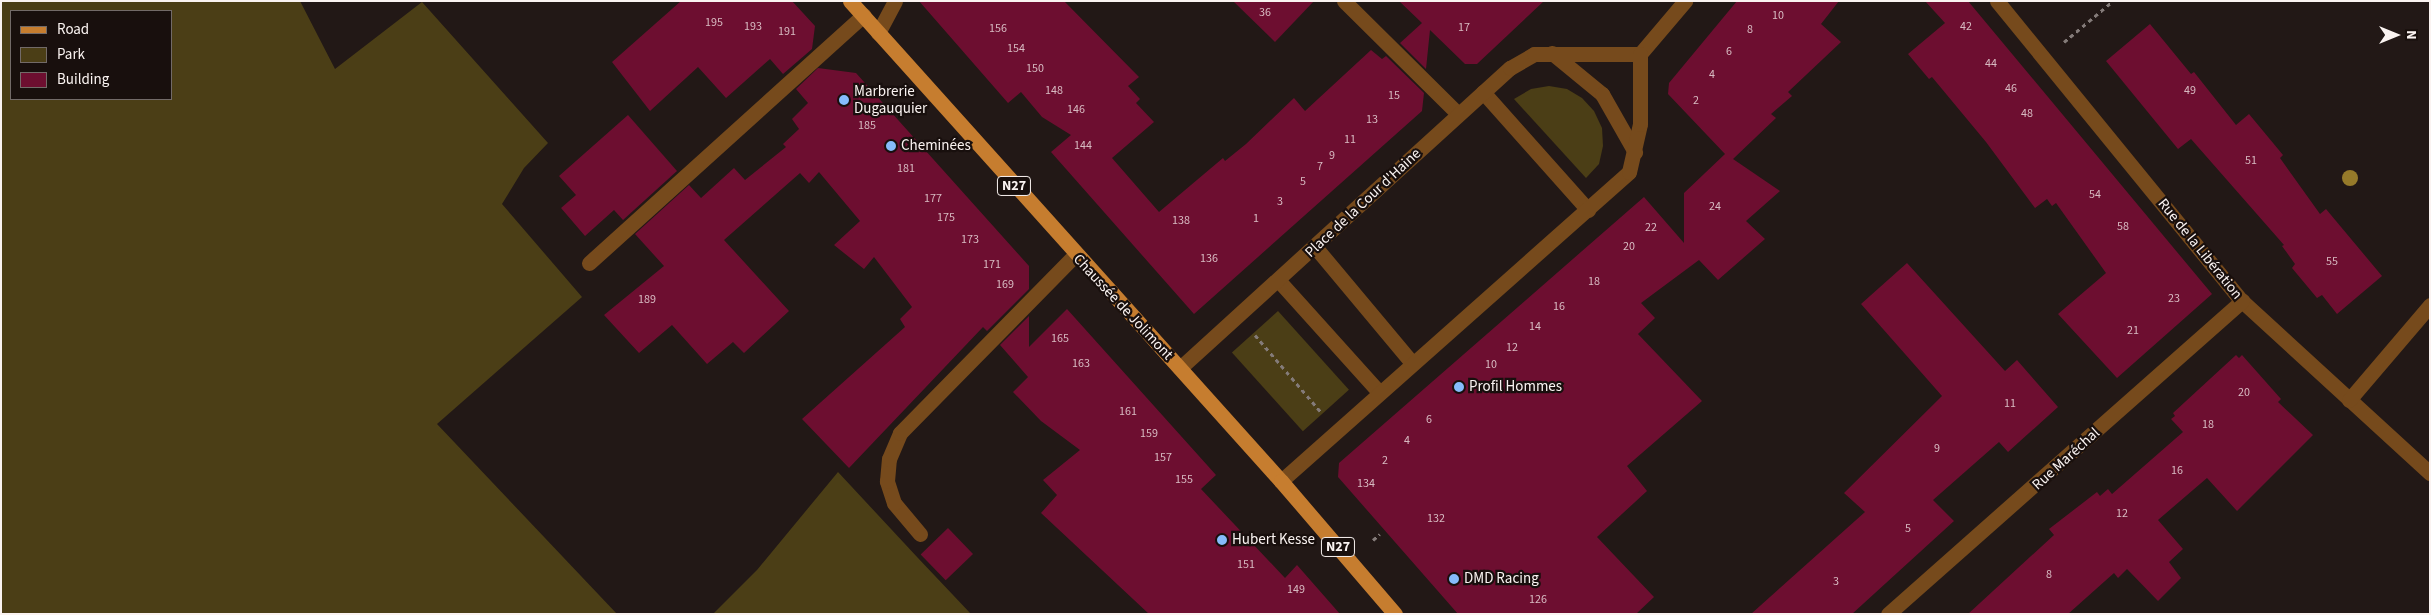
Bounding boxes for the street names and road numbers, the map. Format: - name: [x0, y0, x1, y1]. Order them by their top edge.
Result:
- street label: Place de la Cour d'Haine: [1301, 145, 1425, 261]
- road number: N27: [996, 175, 1032, 198]
- street label: Rue de la Libération: [2154, 195, 2246, 303]
- street label: Chaussée de Jolimont: [1069, 250, 1177, 364]
- street label: Rue Maréchal: [2029, 424, 2103, 494]
- road number: N27: [1320, 536, 1356, 558]

